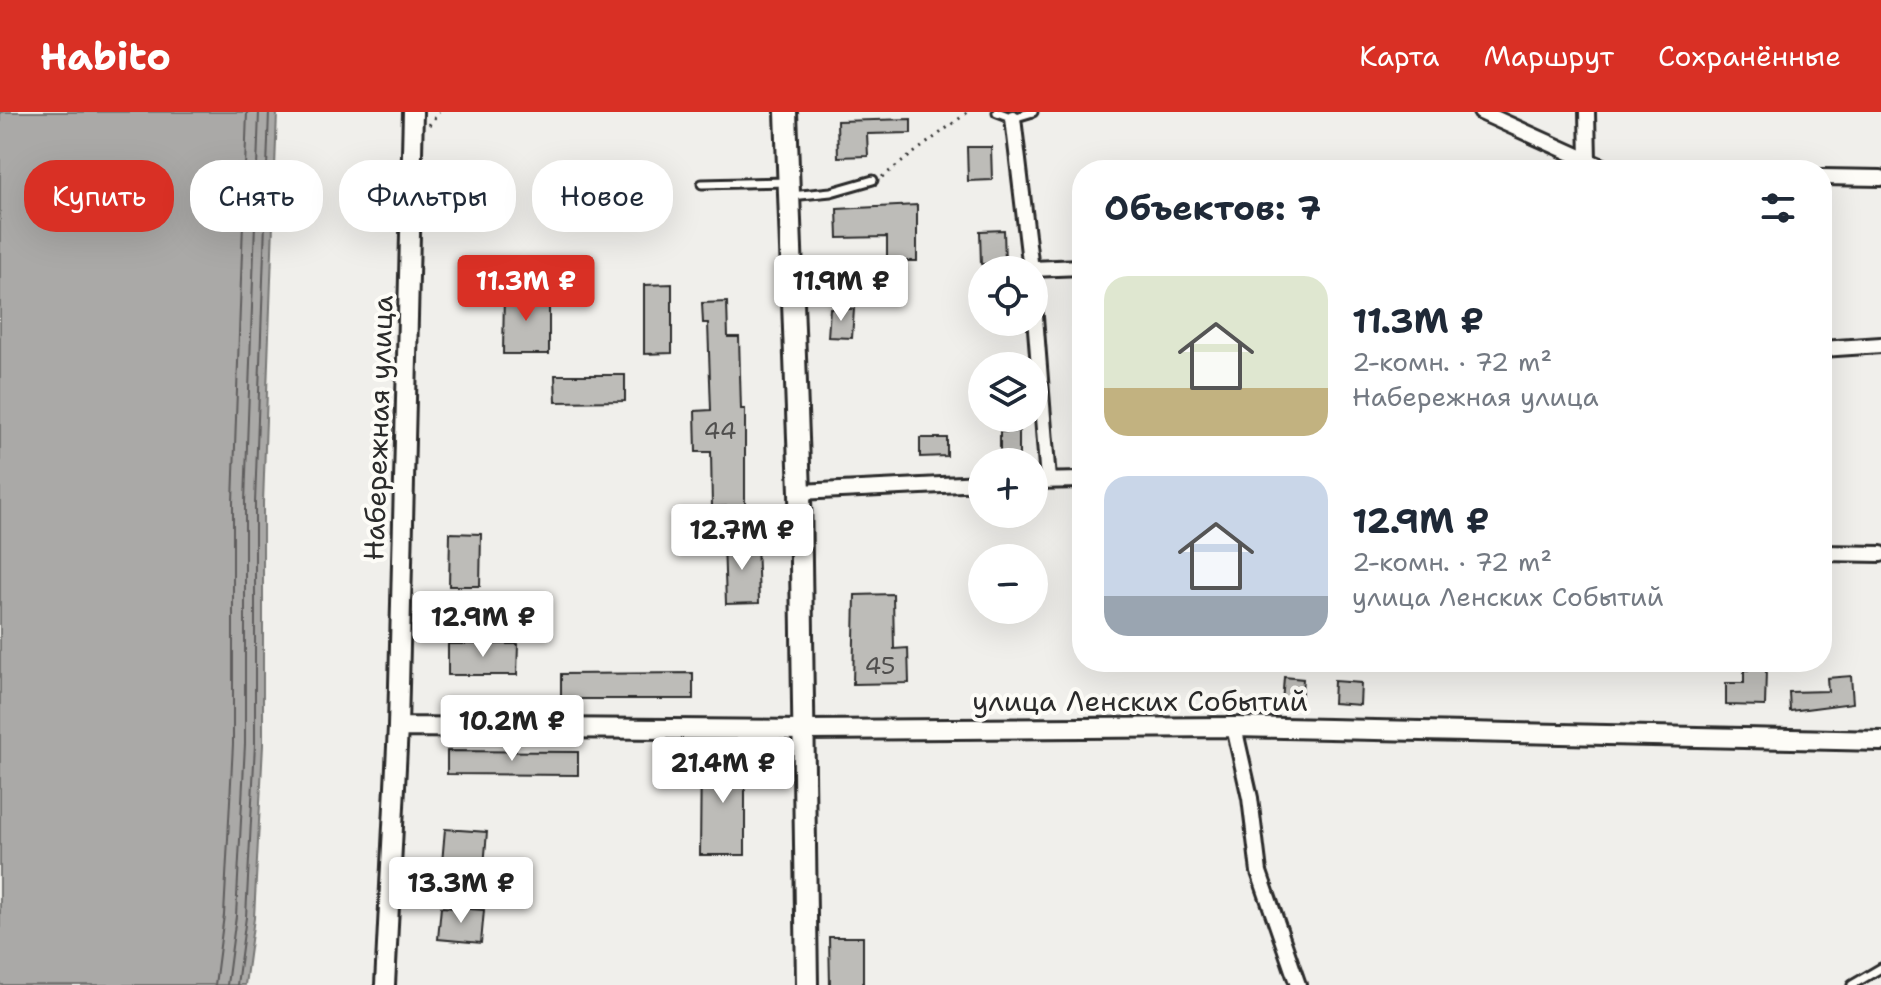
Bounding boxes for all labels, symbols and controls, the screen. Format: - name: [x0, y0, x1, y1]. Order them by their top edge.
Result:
- text: Habito: [40, 31, 171, 82]
- text: Карта: [1359, 37, 1439, 75]
- text: Маршрут: [1483, 37, 1614, 75]
- text: Сохранённые: [1658, 37, 1841, 75]
- chip: Купить: [24, 160, 174, 232]
- chip: Снять: [190, 160, 323, 232]
- chip: Фильтры: [339, 160, 516, 232]
- chip: Новое: [532, 160, 673, 232]
- text: Объектов: 7: [1104, 185, 1321, 231]
- icon: filters: [1756, 186, 1800, 230]
- pin: 11.3M ₽: [452, 255, 600, 323]
- pin: 11.9M ₽: [767, 255, 915, 323]
- map controls: [968, 256, 1048, 624]
- button: locate: [968, 256, 1048, 336]
- text: 11.3M ₽: [476, 263, 576, 298]
- text: 11.9M ₽: [792, 263, 890, 298]
- street label: Набережная улица: [354, 295, 402, 561]
- text: 11.3M ₽: [1352, 298, 1484, 344]
- icon: home: [1168, 308, 1264, 404]
- text: 2-комн. · 72 m²: [1352, 344, 1552, 379]
- button: layers: [968, 352, 1048, 432]
- text: Набережная улица: [1352, 379, 1599, 414]
- house number: 44: [704, 415, 736, 447]
- button: +: [968, 448, 1048, 528]
- text: 12.9M ₽: [1352, 498, 1490, 544]
- pin: 12.7M ₽: [668, 504, 816, 572]
- icon: home: [1168, 508, 1264, 604]
- text: 12.7M ₽: [689, 512, 795, 547]
- button: −: [968, 544, 1048, 624]
- text: 2-комн. · 72 m²: [1352, 544, 1552, 579]
- text: улица Ленских Событий: [1352, 579, 1664, 614]
- pin: 12.9M ₽: [409, 591, 557, 659]
- text: 12.9M ₽: [430, 599, 536, 634]
- house number: 45: [865, 650, 895, 682]
- street label: улица Ленских Событий: [972, 682, 1308, 720]
- pin: 10.2M ₽: [438, 695, 586, 763]
- text: 10.2M ₽: [459, 703, 565, 738]
- pin: 21.4M ₽: [649, 737, 797, 805]
- text: 21.4M ₽: [670, 745, 776, 780]
- pin: 13.3M ₽: [387, 857, 535, 925]
- text: 13.3M ₽: [407, 865, 515, 900]

